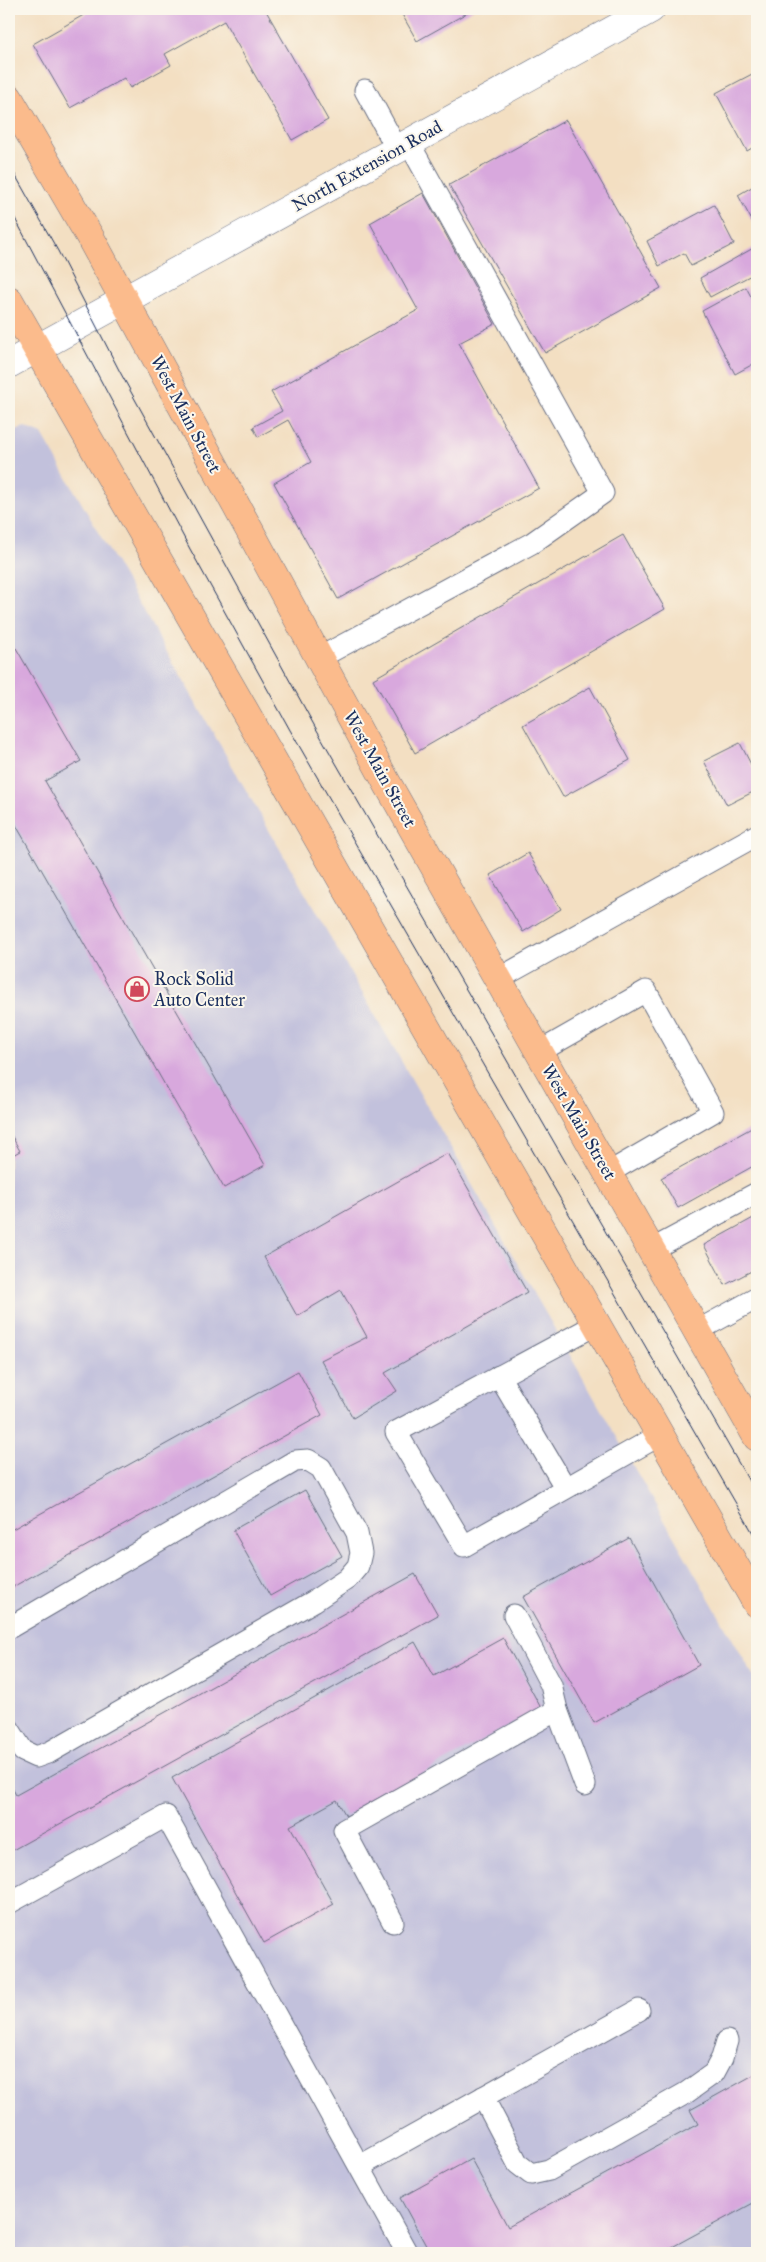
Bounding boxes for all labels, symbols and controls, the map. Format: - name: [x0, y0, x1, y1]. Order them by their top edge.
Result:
- street label: North Extension Road: [288, 116, 446, 216]
- street label: West Main Street: [146, 351, 227, 477]
- street label: West Main Street: [339, 707, 421, 832]
- place label: Rock Solid Auto Center: [153, 968, 245, 1011]
- shop icon: Rock Solid Auto Center: [124, 976, 150, 1002]
- street label: West Main Street: [537, 1060, 621, 1184]

